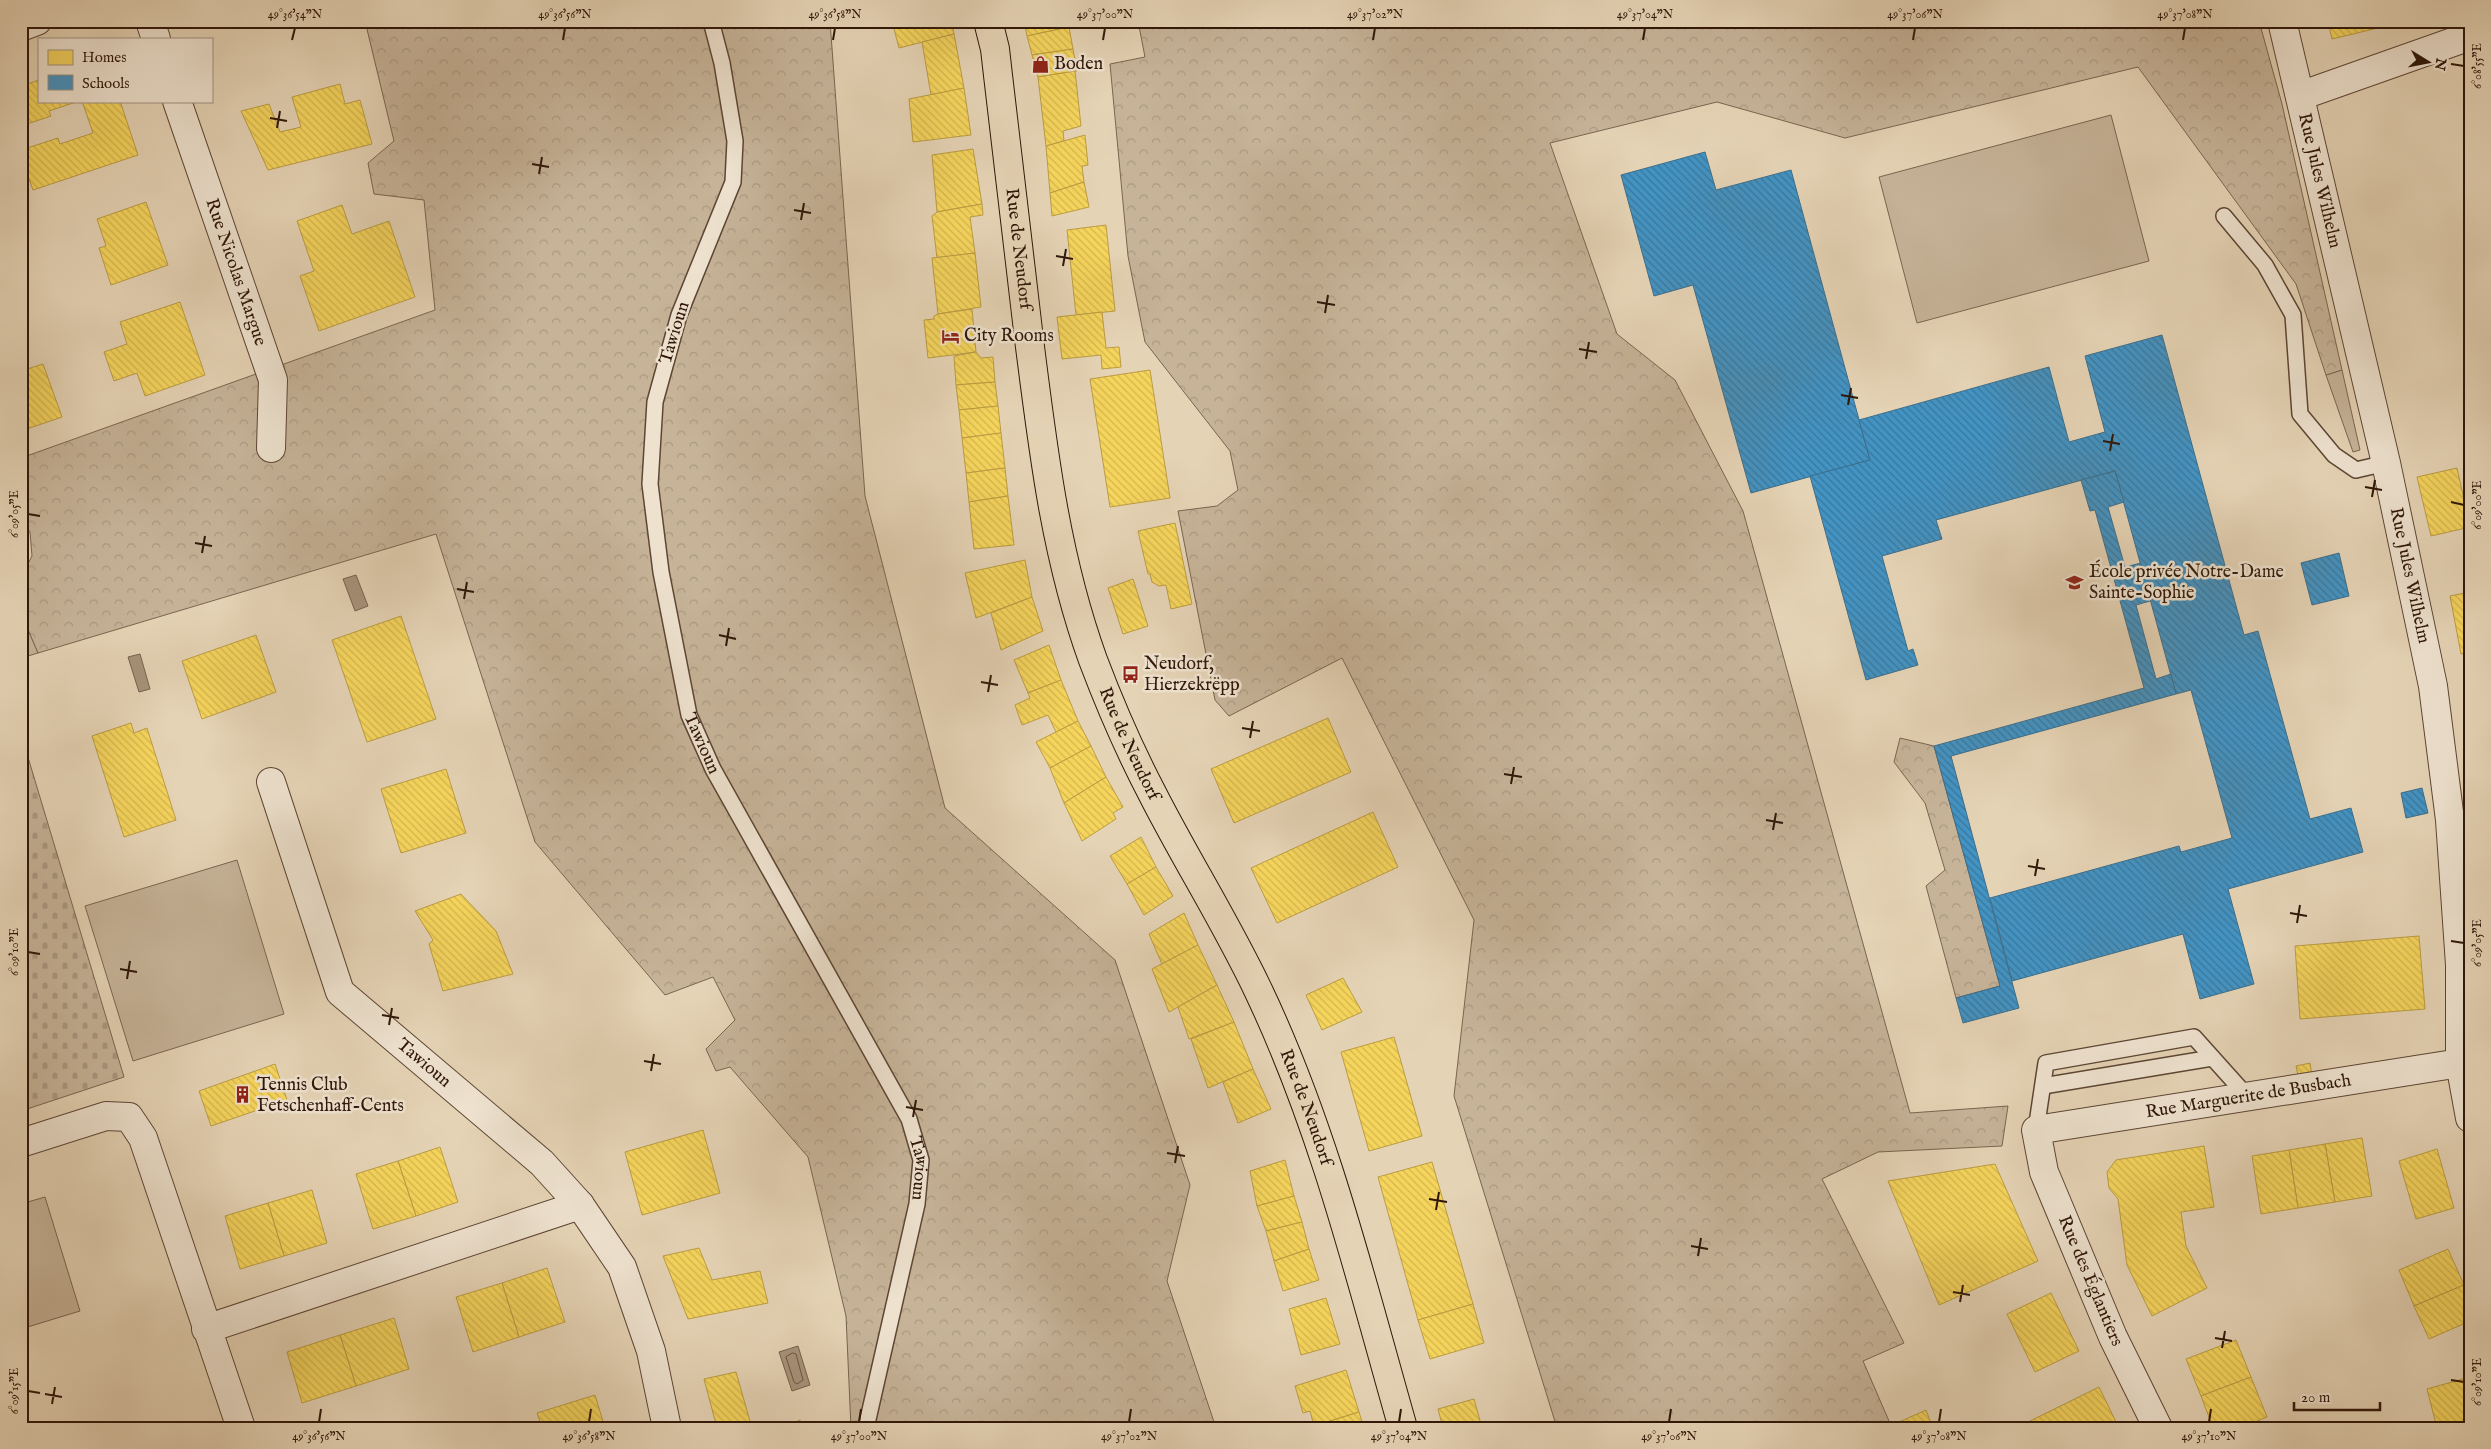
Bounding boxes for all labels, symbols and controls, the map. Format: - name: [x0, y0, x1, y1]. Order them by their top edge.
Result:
- text: 49°36'54"N: [268, 7, 323, 22]
- text: 49°36'56"N: [538, 7, 592, 22]
- text: 49°36'58"N: [808, 7, 862, 22]
- text: 49°37'00"N: [1077, 7, 1134, 22]
- text: 49°37'02"N: [1347, 7, 1404, 22]
- text: 49°37'04"N: [1617, 7, 1674, 22]
- text: 49°37'06"N: [1887, 7, 1943, 22]
- text: 49°37'08"N: [2157, 7, 2213, 22]
- legend: [38, 38, 212, 102]
- north arrow: [2404, 38, 2454, 88]
- text: 6°08'55"E: [2470, 43, 2485, 89]
- text: Homes: [82, 48, 126, 67]
- place label: Boden: [1054, 53, 1103, 76]
- shop icon: Boden: [1030, 54, 1050, 74]
- text: N: [2430, 56, 2450, 72]
- text: Schools: [82, 74, 130, 93]
- street label: Rue Jules Wilhelm: [2293, 111, 2347, 251]
- street label: Rue de Neudorf: [1000, 187, 1037, 314]
- street label: Rue Nicolas Margue: [200, 195, 272, 349]
- street label: Tawioun: [655, 298, 696, 367]
- place label: City Rooms: [964, 325, 1054, 348]
- hotel icon: City Rooms: [940, 326, 960, 346]
- text: 6°09'00"E: [2470, 480, 2485, 530]
- text: 6°09'05"E: [7, 490, 22, 538]
- street label: Rue Jules Wilhelm: [2384, 505, 2435, 646]
- place label: École privée Notre-Dame Sainte-Sophie: [2089, 559, 2284, 605]
- school or university icon: École privée Notre-Dame Sainte-Sophie: [2065, 572, 2085, 592]
- place label: Neudorf, Hierzekrëpp: [1144, 653, 1240, 697]
- bus stop icon: Neudorf, Hierzekrëpp: [1120, 664, 1140, 684]
- street label: Rue de Neudorf: [1093, 684, 1167, 807]
- street label: Tawioun: [678, 709, 725, 778]
- text: 6°09'05"E: [2470, 919, 2485, 967]
- text: 6°09'10"E: [7, 928, 22, 976]
- street label: Tawioun: [392, 1033, 456, 1093]
- street label: Rue de Neudorf: [1274, 1046, 1339, 1172]
- street label: Rue Marguerite de Busbach: [2144, 1069, 2353, 1124]
- place label: Tennis Club Fetschenhaff-Cents: [257, 1074, 404, 1118]
- building icon: Tennis Club Fetschenhaff-Cents: [233, 1085, 253, 1105]
- street label: Tawioun: [903, 1134, 933, 1202]
- street label: Rue des Églantiers: [2052, 1211, 2130, 1350]
- text: 6°09'10"E: [2470, 1358, 2485, 1406]
- text: 6°09'15"E: [7, 1368, 22, 1414]
- scale bar: [2294, 1379, 2380, 1411]
- text: 20 m: [2301, 1388, 2331, 1407]
- text: 49°36'56"N: [292, 1429, 346, 1444]
- text: 49°36'58"N: [562, 1429, 616, 1444]
- text: 49°37'00"N: [831, 1429, 888, 1444]
- text: 49°37'02"N: [1101, 1429, 1158, 1444]
- text: 49°37'04"N: [1371, 1429, 1428, 1444]
- text: 49°37'06"N: [1641, 1429, 1697, 1444]
- text: 49°37'08"N: [1911, 1429, 1967, 1444]
- text: 49°37'10"N: [2182, 1429, 2237, 1444]

